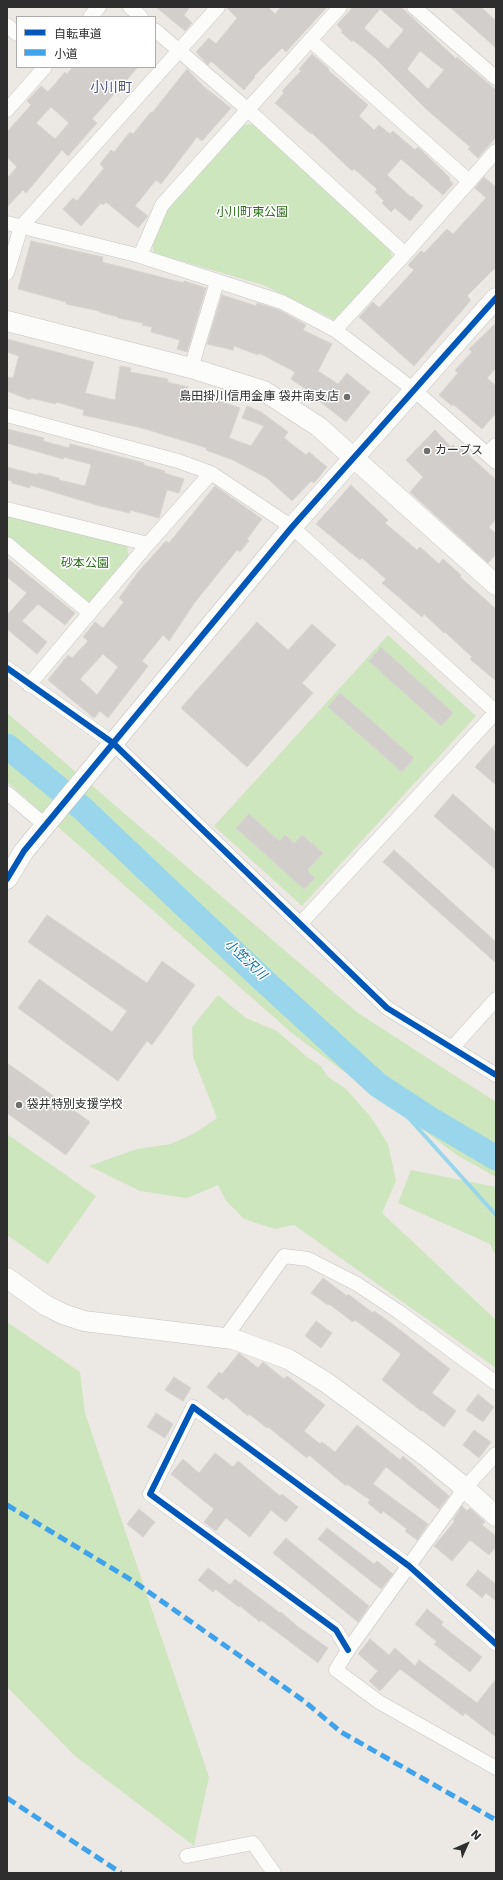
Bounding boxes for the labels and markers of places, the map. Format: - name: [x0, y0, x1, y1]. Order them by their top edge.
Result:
- place label: 島田掛川信用金庫 袋井南支店: [179, 390, 339, 404]
- marker: 島田掛川信用金庫 袋井南支店: [342, 392, 352, 402]
- place label: カーブス: [435, 444, 483, 458]
- marker: カーブス: [422, 446, 432, 456]
- place label: 袋井特別支援学校: [27, 1098, 123, 1112]
- marker: 袋井特別支援学校: [14, 1100, 24, 1110]

